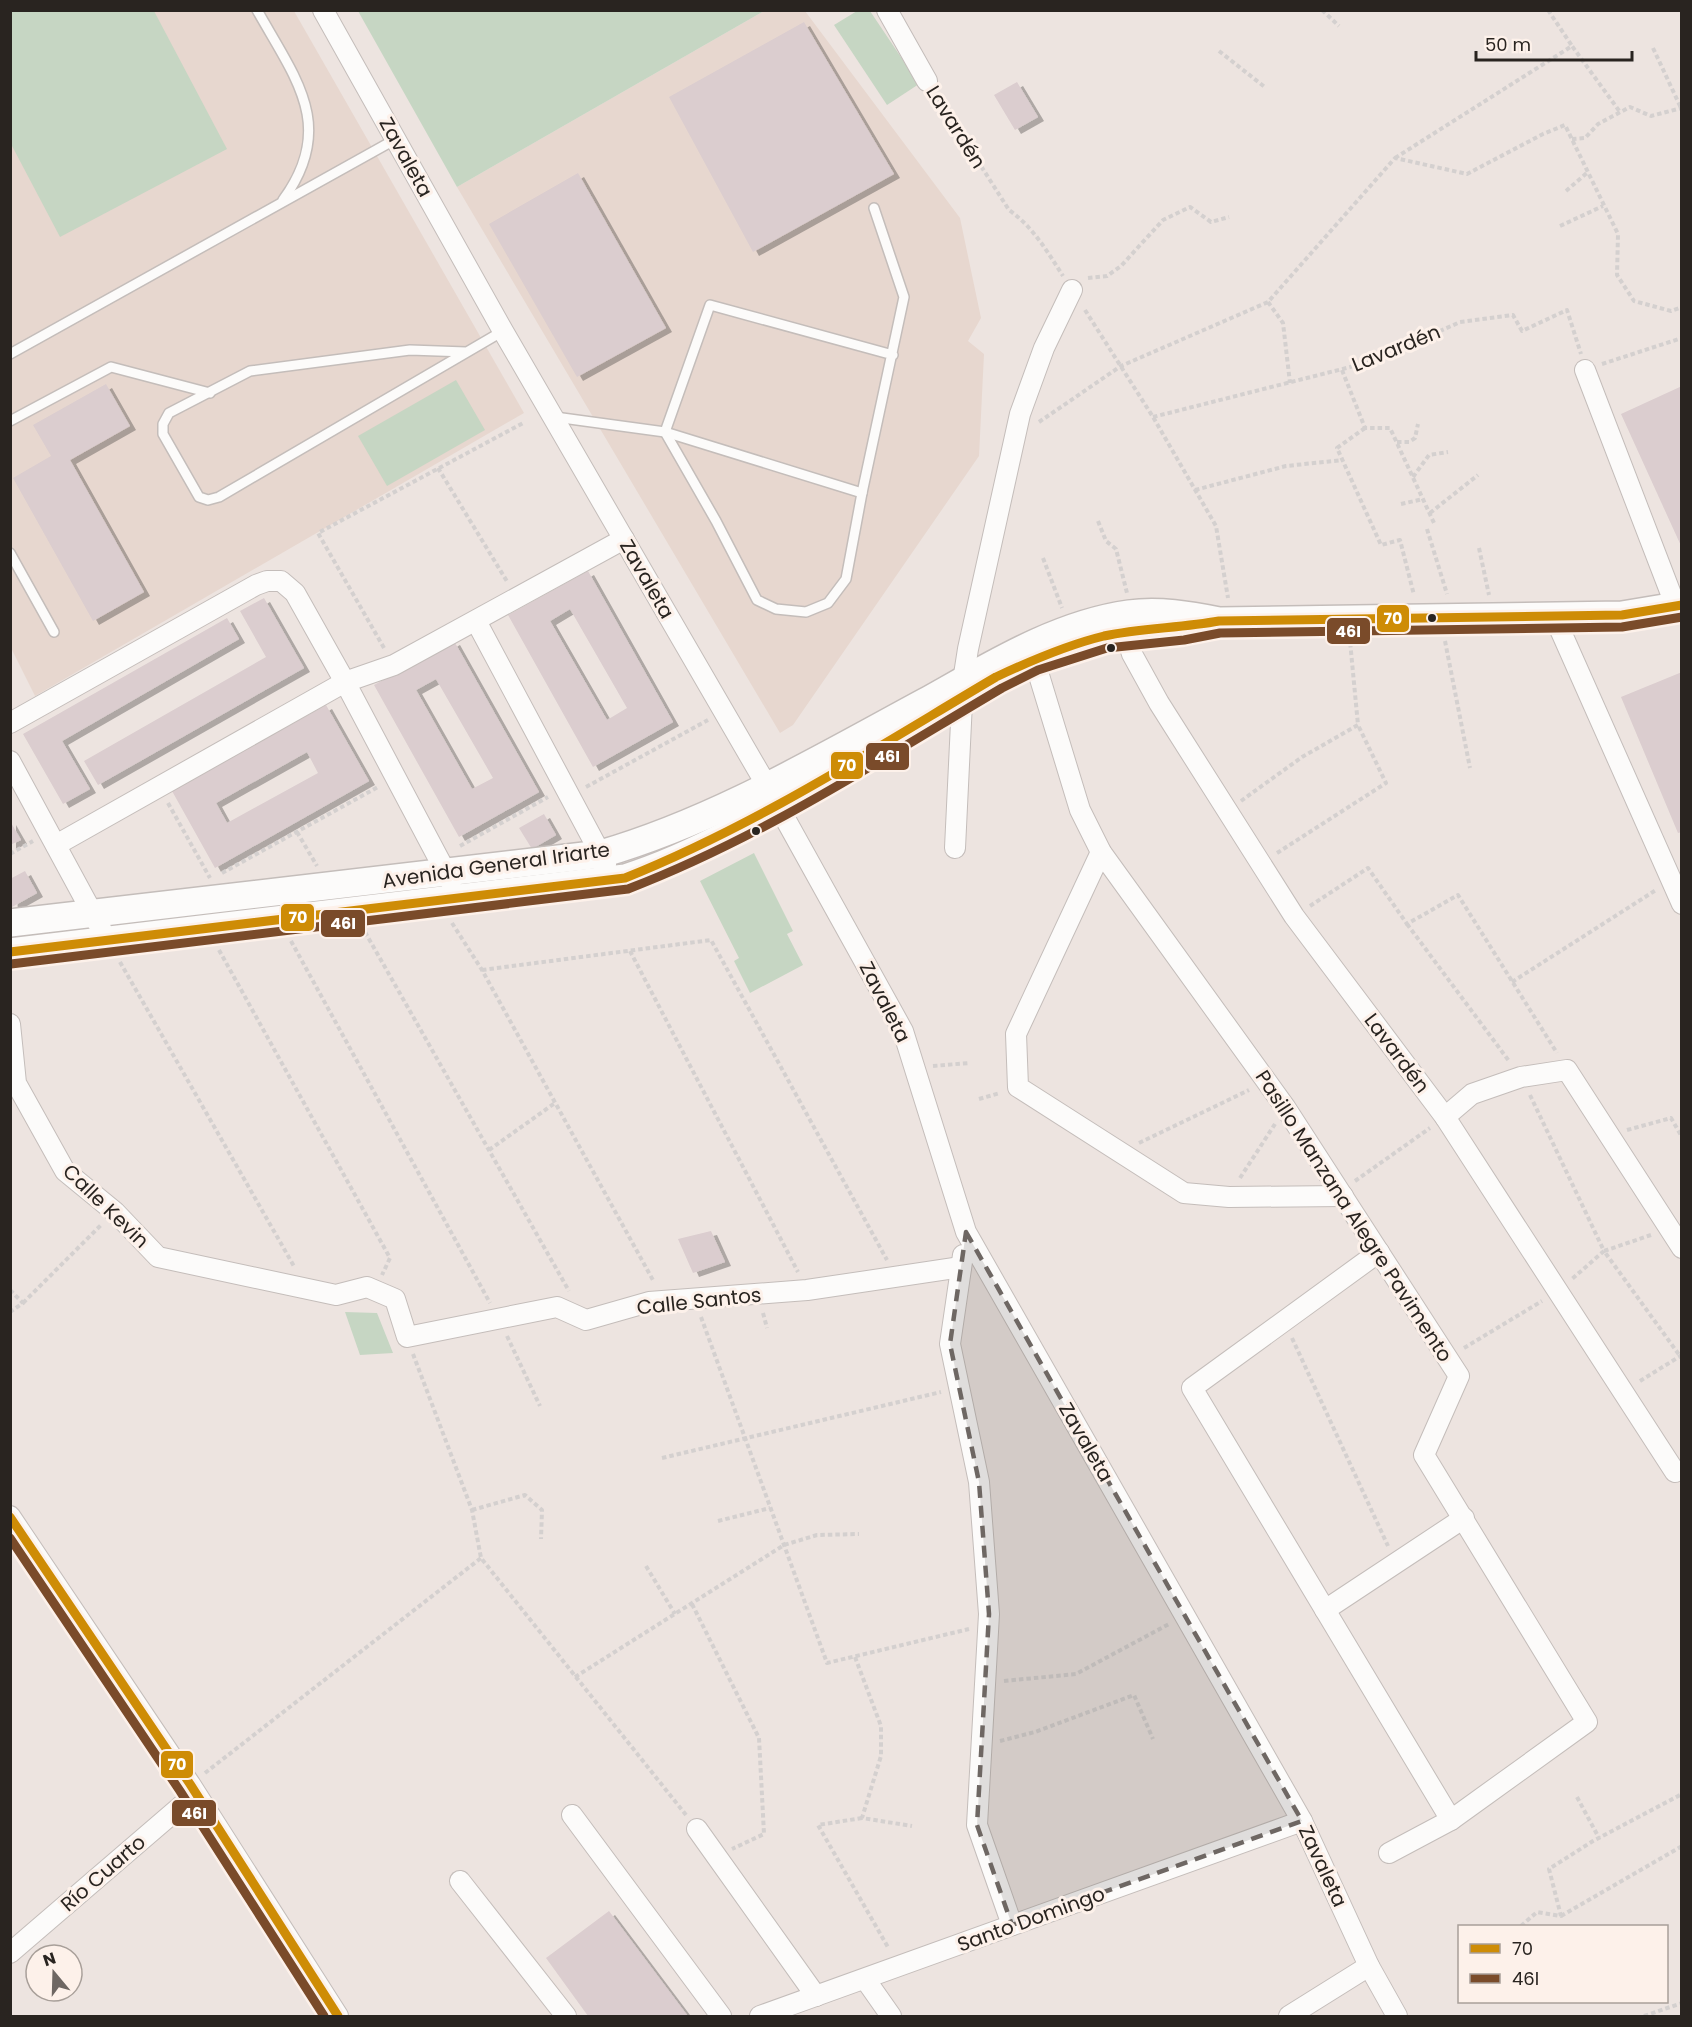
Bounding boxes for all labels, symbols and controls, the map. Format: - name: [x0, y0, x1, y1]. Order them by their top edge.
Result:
- scale bar: [1476, 24, 1632, 62]
- text: 50 m: [1485, 32, 1531, 57]
- street label: Lavardén: [919, 80, 993, 174]
- street label: Zavaleta: [373, 112, 439, 202]
- street label: Lavardén: [1348, 318, 1444, 378]
- street label: Zavaleta: [613, 534, 681, 624]
- line badge: 70: [1376, 604, 1410, 633]
- text: 70: [1384, 607, 1403, 630]
- unlabelled marker: [1426, 612, 1438, 624]
- line badge: 46I: [1326, 617, 1371, 645]
- text: 46I: [1335, 620, 1361, 643]
- unlabelled marker: [1105, 642, 1117, 654]
- line badge: 46I: [865, 742, 910, 771]
- text: 46I: [874, 745, 900, 768]
- line badge: 70: [830, 751, 864, 780]
- text: 70: [838, 754, 857, 777]
- unlabelled marker: [750, 825, 762, 837]
- street label: Avenida General Iriarte: [380, 835, 612, 895]
- line badge: 70: [280, 903, 315, 932]
- text: 70: [289, 906, 308, 929]
- line badge: 46I: [320, 909, 366, 938]
- text: 46I: [330, 912, 356, 935]
- street label: Zavaleta: [853, 957, 917, 1047]
- street label: Lavardén: [1358, 1007, 1436, 1099]
- street label: Pasillo Manzana Alegre Pavimento: [1249, 1065, 1459, 1367]
- street label: Calle Kevin: [57, 1158, 155, 1254]
- street label: Calle Santos: [635, 1281, 763, 1321]
- street label: Zavaleta: [1052, 1397, 1120, 1487]
- line badge: 70: [160, 1750, 194, 1779]
- text: 70: [168, 1753, 187, 1776]
- line badge: 46I: [171, 1799, 217, 1827]
- text: 46I: [181, 1802, 207, 1825]
- street label: Zavaleta: [1292, 1821, 1354, 1911]
- street label: Río Cuarto: [54, 1828, 152, 1918]
- street label: Santo Domingo: [953, 1879, 1109, 1959]
- legend: [1458, 1925, 1668, 2003]
- text: 70: [1512, 1936, 1533, 1961]
- north arrow: [24, 1943, 84, 2003]
- text: N: [40, 1946, 59, 1972]
- text: 46I: [1512, 1966, 1539, 1991]

